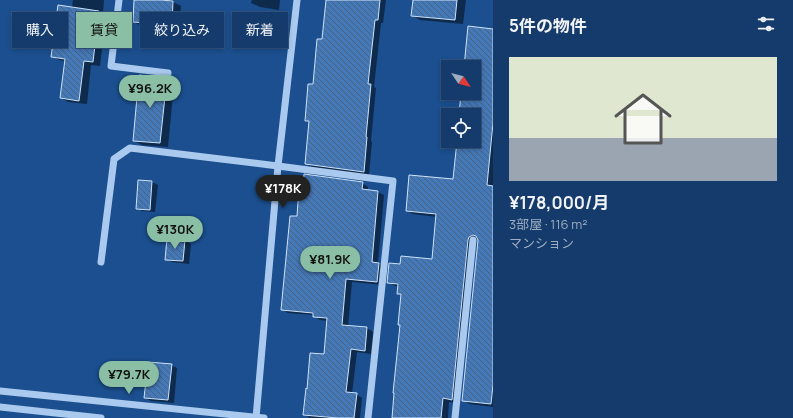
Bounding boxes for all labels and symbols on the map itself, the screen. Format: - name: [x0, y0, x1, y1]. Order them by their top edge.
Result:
- north arrow: [441, 60, 481, 100]
- pin: ¥96.2K: [117, 75, 183, 109]
- pin: ¥178K: [255, 175, 311, 209]
- pin: ¥130K: [147, 216, 203, 250]
- pin: ¥81.9K: [297, 246, 363, 280]
- pin: ¥79.7K: [96, 361, 162, 395]

